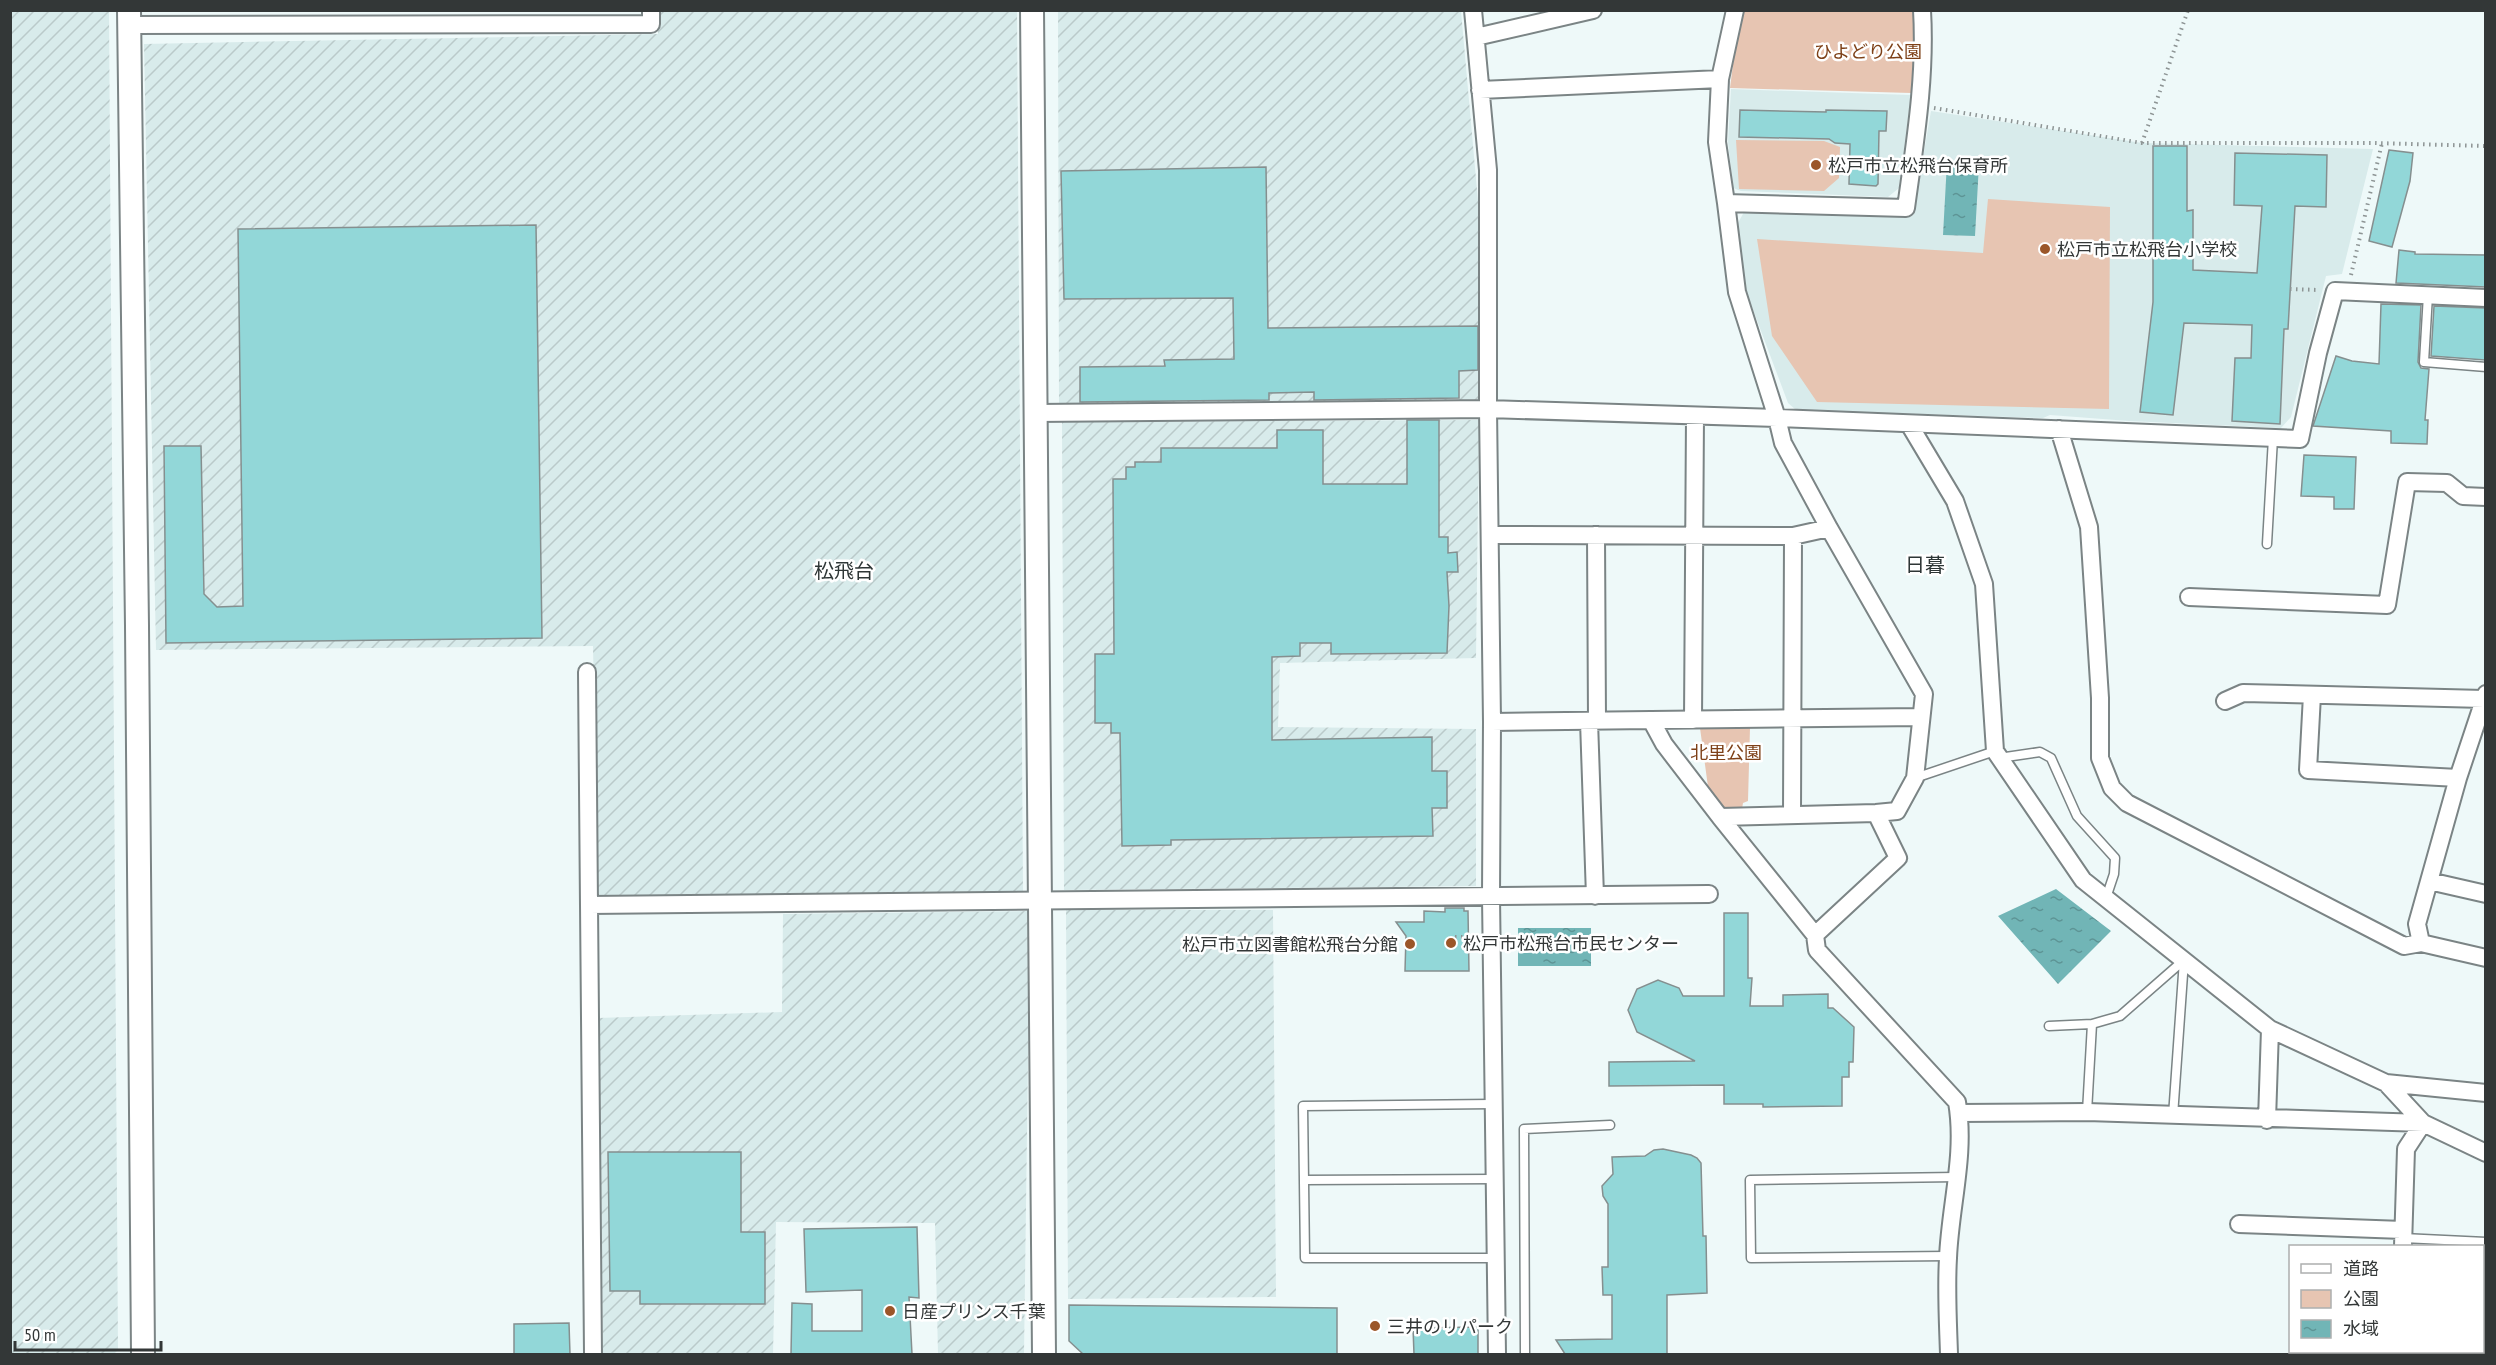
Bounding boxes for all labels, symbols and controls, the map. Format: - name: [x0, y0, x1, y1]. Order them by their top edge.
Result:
- park label: ひよどり公園: [1814, 40, 1922, 63]
- place label: 松戸市立松飛台保育所: [1828, 154, 2008, 177]
- marker: 松戸市立松飛台保育所: [1809, 158, 1823, 172]
- place label: 松戸市立松飛台小学校: [2057, 238, 2237, 261]
- marker: 松戸市立松飛台小学校: [2038, 242, 2052, 256]
- district label: 日暮: [1905, 552, 1945, 578]
- district label: 松飛台: [814, 558, 874, 584]
- park label: 北里公園: [1690, 741, 1762, 764]
- place label: 松戸市松飛台市民センター: [1463, 932, 1679, 955]
- place label: 松戸市立図書館松飛台分館: [1182, 933, 1398, 956]
- marker: 松戸市松飛台市民センター: [1444, 936, 1458, 950]
- marker: 松戸市立図書館松飛台分館: [1403, 937, 1417, 951]
- legend: [2289, 1245, 2484, 1353]
- text: 道路: [2343, 1257, 2379, 1280]
- text: 公園: [2343, 1287, 2379, 1310]
- place label: 日産プリンス千葉: [902, 1300, 1046, 1323]
- marker: 日産プリンス千葉: [883, 1304, 897, 1318]
- scale bar: [15, 1314, 160, 1352]
- place label: 三井のリパーク: [1387, 1315, 1513, 1338]
- text: 水域: [2343, 1317, 2379, 1340]
- marker: 三井のリパーク: [1368, 1319, 1382, 1333]
- text: 50 m: [24, 1323, 56, 1346]

